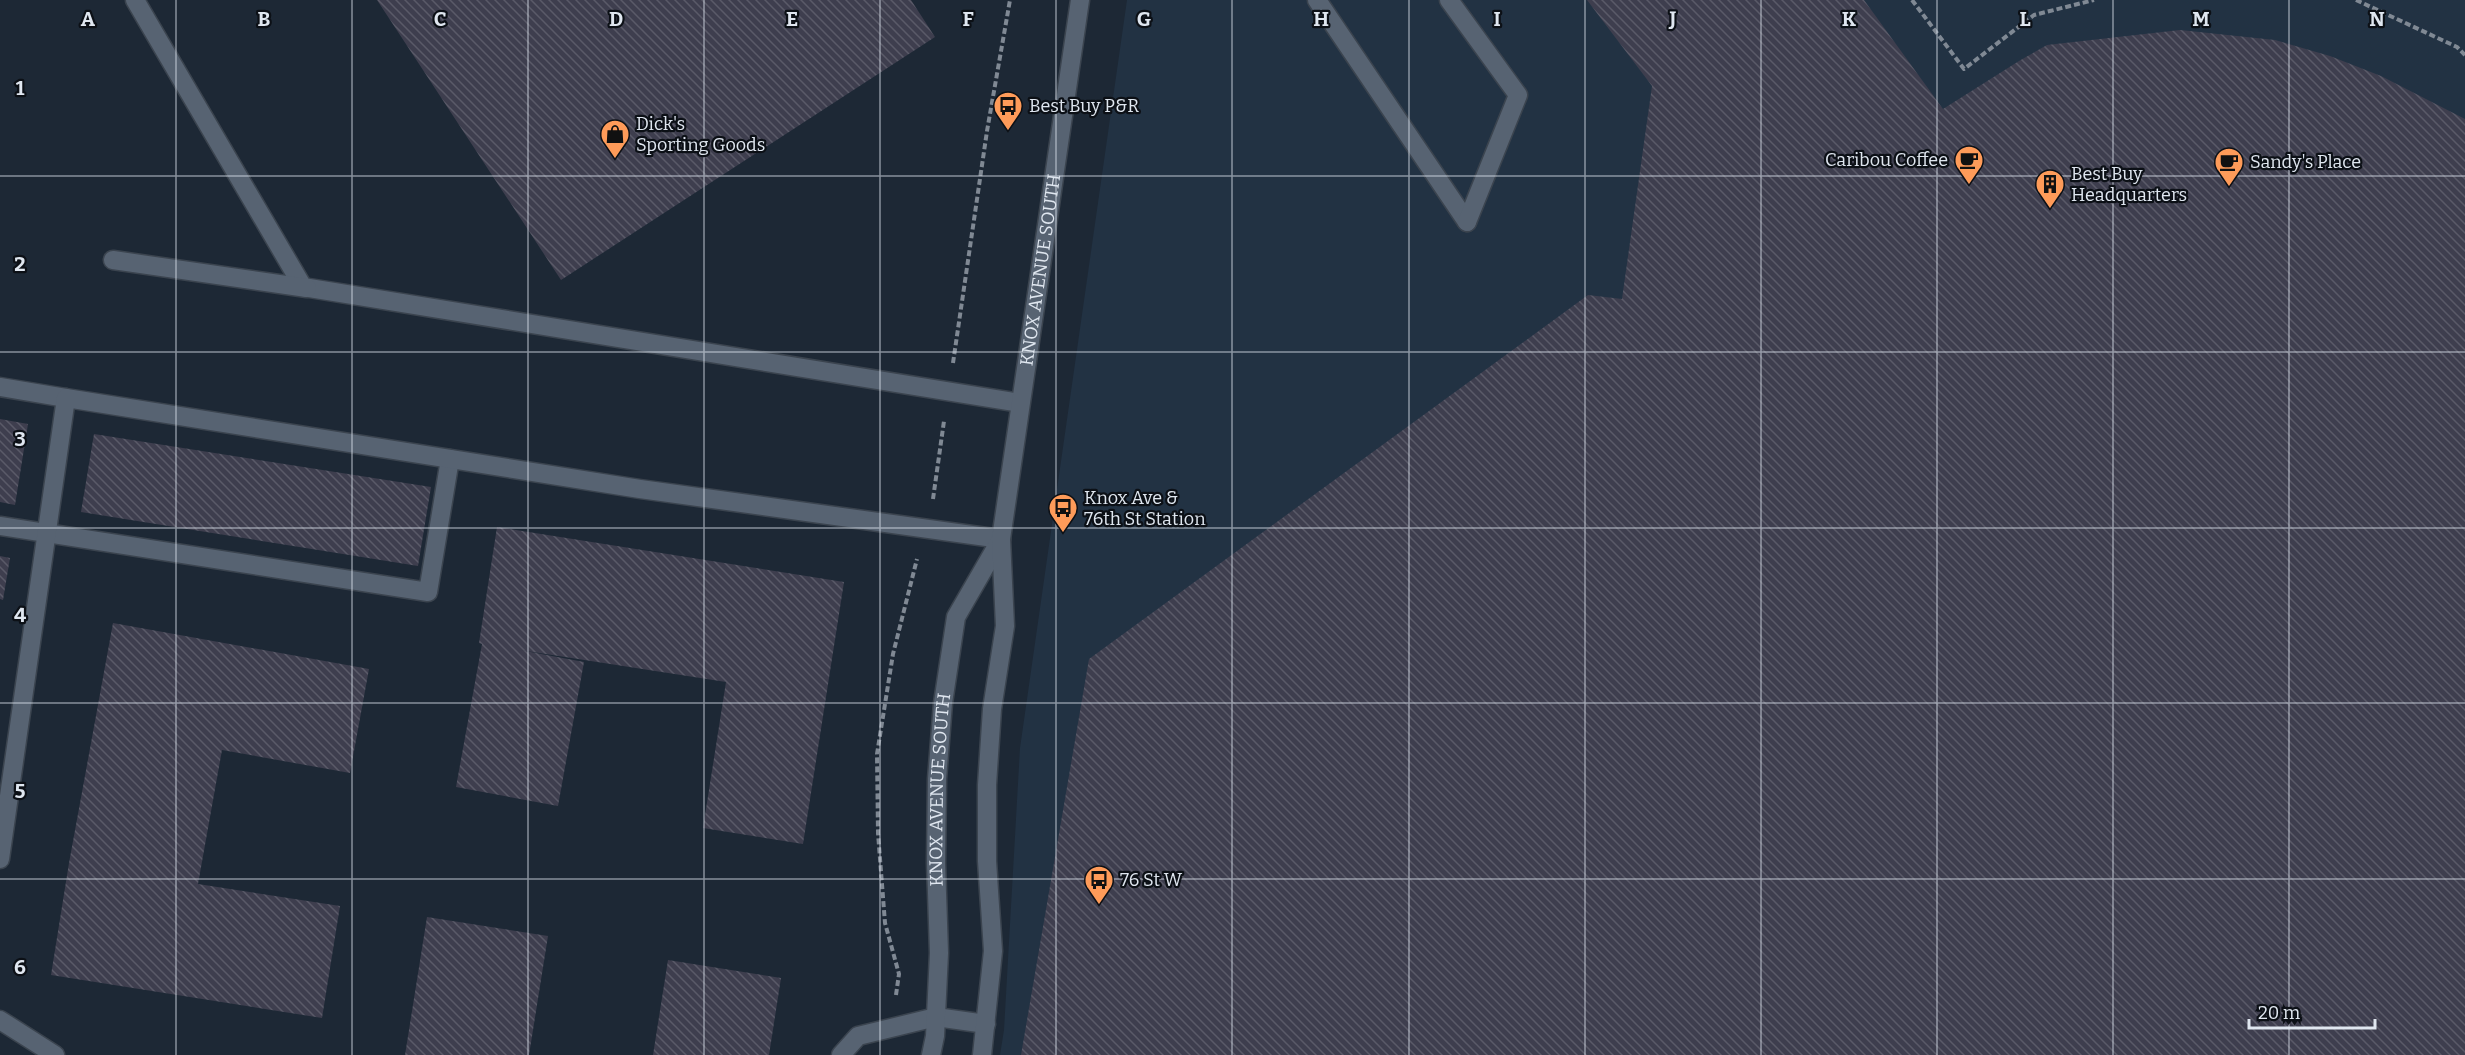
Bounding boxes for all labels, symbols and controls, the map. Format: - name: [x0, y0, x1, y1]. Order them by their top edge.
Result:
- text: A: [81, 7, 96, 31]
- text: B: [258, 7, 271, 31]
- text: C: [434, 7, 446, 31]
- text: D: [609, 7, 623, 31]
- text: E: [786, 7, 798, 31]
- text: F: [962, 7, 974, 31]
- text: G: [1137, 7, 1151, 31]
- text: H: [1313, 7, 1329, 31]
- text: I: [1493, 7, 1501, 31]
- text: J: [1669, 7, 1677, 31]
- text: K: [1842, 7, 1857, 31]
- text: L: [2019, 7, 2031, 31]
- text: M: [2192, 7, 2210, 31]
- text: N: [2369, 7, 2385, 31]
- text: 1: [16, 76, 25, 100]
- bus stop icon: Best Buy P&R: [992, 90, 1024, 132]
- place label: Best Buy P&R: [1029, 95, 1139, 117]
- place label: Dick's Sporting Goods: [636, 113, 765, 156]
- shop icon: Dick's Sporting Goods: [599, 118, 631, 160]
- cafe icon: Caribou Coffee: [1953, 144, 1985, 186]
- cafe icon: Sandy's Place: [2213, 146, 2245, 188]
- place label: Caribou Coffee: [1825, 149, 1948, 171]
- place label: Sandy's Place: [2250, 151, 2361, 173]
- place label: Best Buy Headquarters: [2071, 163, 2187, 206]
- building icon: Best Buy Headquarters: [2034, 168, 2066, 210]
- street label: KNOX AVENUE SOUTH: [1016, 173, 1065, 367]
- text: 2: [14, 252, 26, 276]
- text: 3: [14, 427, 26, 451]
- place label: Knox Ave & 76th St Station: [1084, 487, 1206, 530]
- bus stop icon: Knox Ave & 76th St Station: [1047, 492, 1079, 534]
- text: 4: [14, 603, 26, 627]
- street label: KNOX AVENUE SOUTH: [925, 691, 955, 887]
- text: 5: [15, 779, 26, 803]
- bus stop icon: 76 St W: [1083, 864, 1115, 906]
- place label: 76 St W: [1120, 869, 1183, 891]
- text: 6: [14, 955, 26, 979]
- scale bar: [2249, 992, 2375, 1030]
- text: 20 m: [2258, 1002, 2300, 1024]

